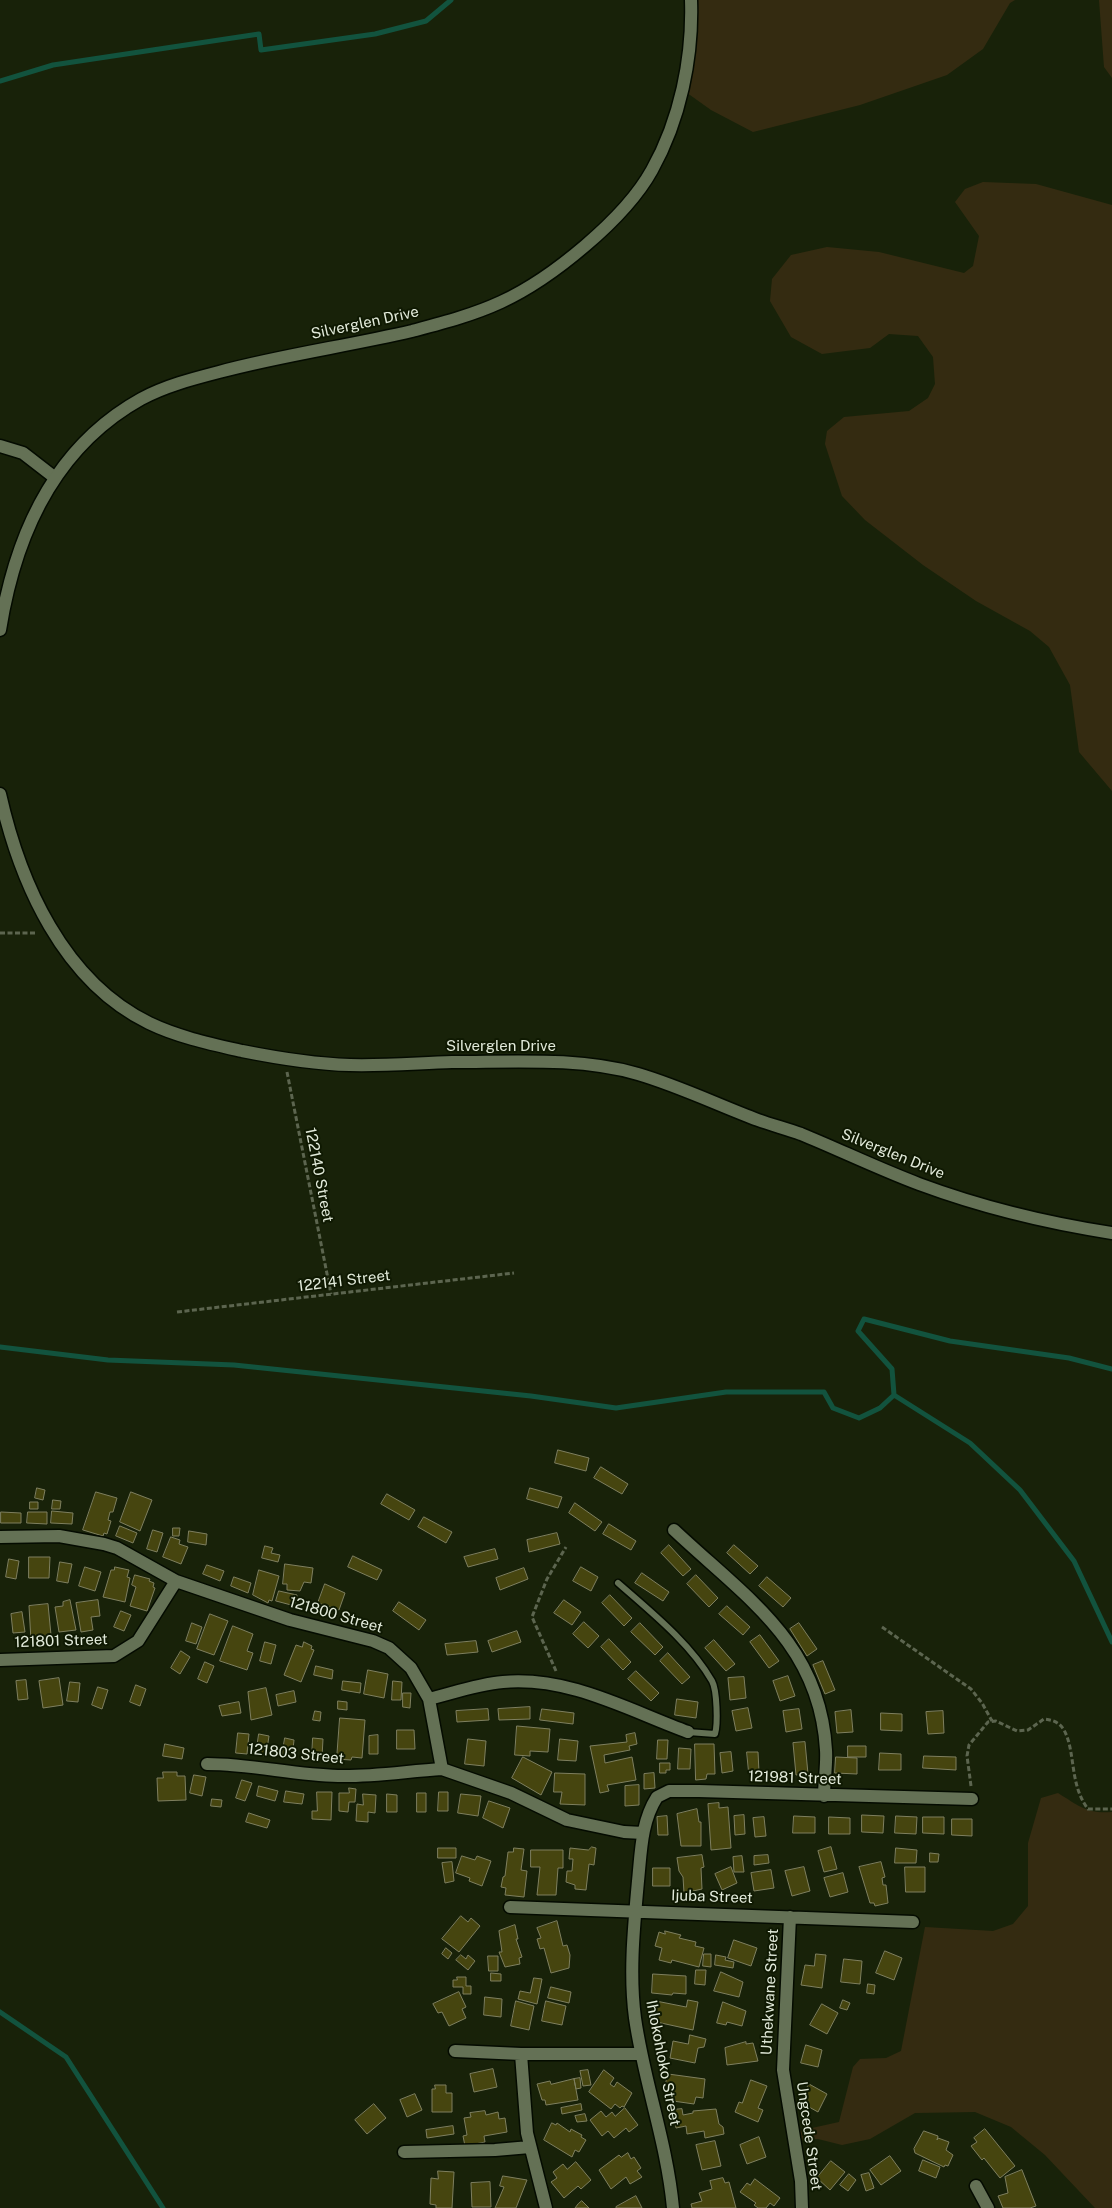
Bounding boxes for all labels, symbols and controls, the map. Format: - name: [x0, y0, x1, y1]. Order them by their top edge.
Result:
- street label: Silverglen Drive: [309, 303, 421, 343]
- street label: Silverglen Drive: [446, 1037, 556, 1055]
- street label: Silverglen Drive: [839, 1125, 947, 1183]
- street label: 122140 Street: [301, 1126, 337, 1224]
- street label: 122141 Street: [297, 1266, 391, 1296]
- street label: 121800 Street: [287, 1593, 385, 1637]
- street label: 121801 Street: [14, 1630, 108, 1652]
- street label: 121803 Street: [247, 1740, 345, 1768]
- street label: 121981 Street: [748, 1767, 842, 1789]
- street label: Ijuba Street: [671, 1887, 753, 1907]
- street label: Uthekwane Street: [758, 1928, 782, 2056]
- street label: Ihlokohloko Street: [642, 1999, 684, 2127]
- street label: Ungcede Street: [792, 2080, 826, 2192]

